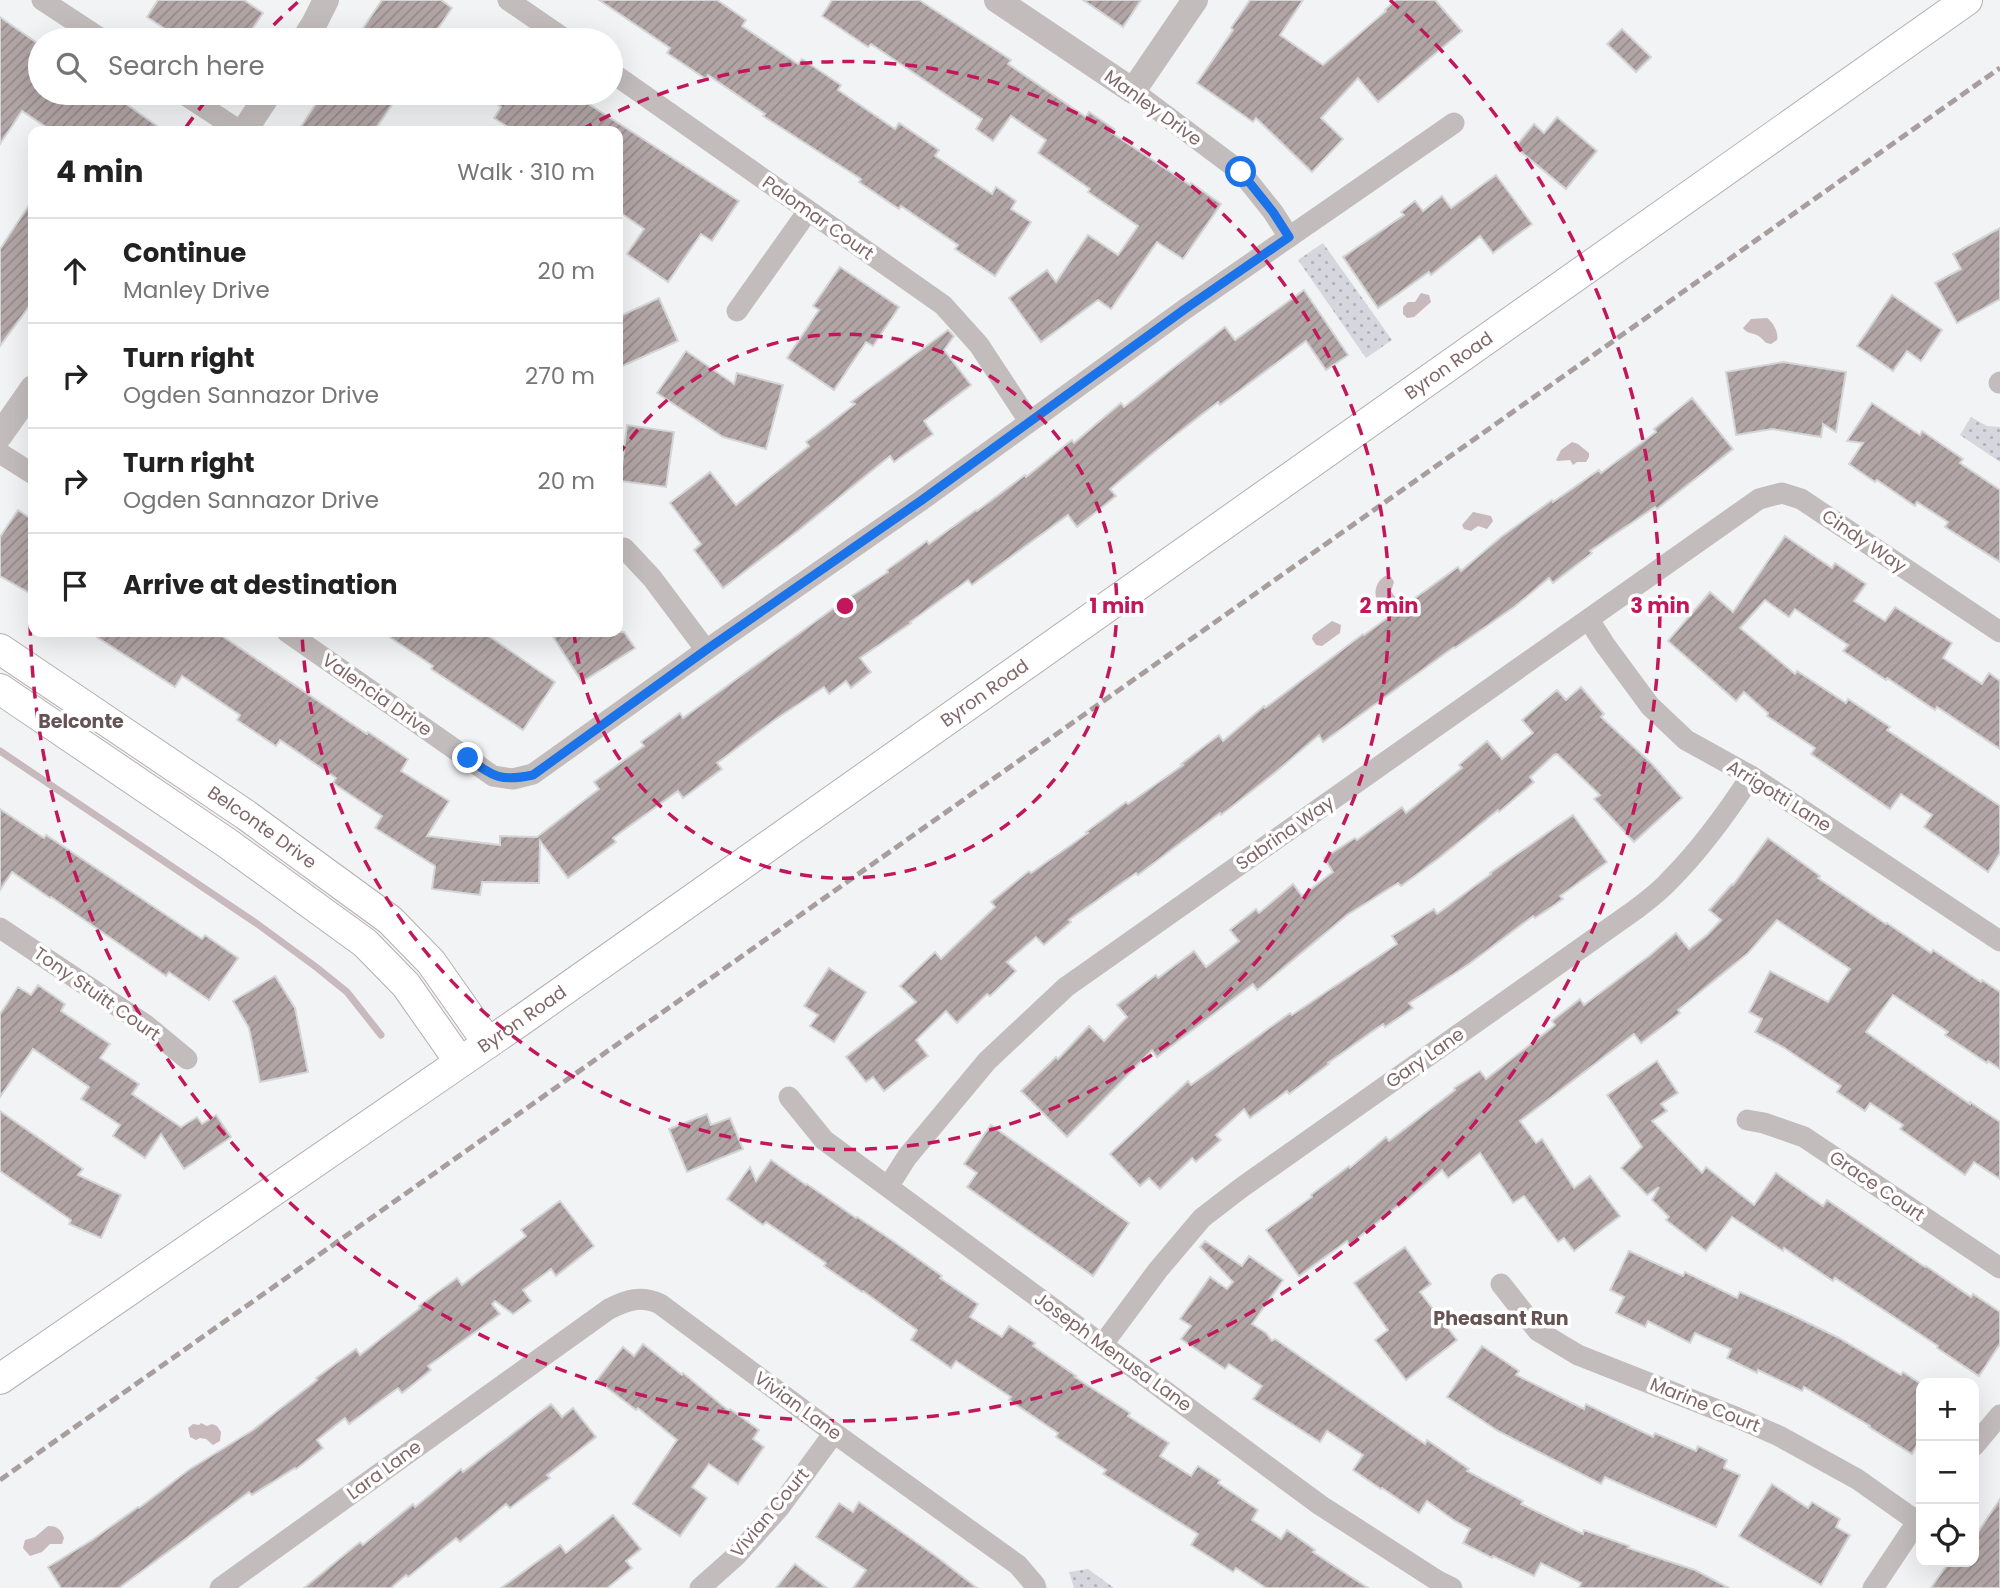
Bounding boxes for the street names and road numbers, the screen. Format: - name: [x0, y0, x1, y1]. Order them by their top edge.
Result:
- street label: Manley Drive: [1099, 64, 1207, 151]
- street label: Palomar Court: [757, 170, 879, 265]
- street label: Byron Road: [1399, 325, 1498, 405]
- street label: Cindy Way: [1817, 503, 1911, 578]
- street label: Valencia Drive: [317, 647, 437, 742]
- street label: Byron Road: [935, 653, 1034, 733]
- street label: Arrigotti Lane: [1722, 754, 1836, 838]
- street label: Belconte Drive: [203, 780, 322, 874]
- street label: Sabrina Way: [1231, 790, 1339, 876]
- street label: Tony Stuitt Court: [29, 941, 165, 1047]
- street label: Byron Road: [473, 979, 571, 1058]
- street label: Gary Lane: [1380, 1021, 1469, 1094]
- street label: Grace Court: [1825, 1144, 1930, 1227]
- street label: Joseph Menusa Lane: [1030, 1286, 1197, 1417]
- street label: Vivian Lane: [750, 1365, 847, 1446]
- street label: Marine Court: [1646, 1371, 1764, 1438]
- street label: Lara Lane: [341, 1434, 426, 1505]
- street label: Vivian Court: [725, 1463, 814, 1563]

